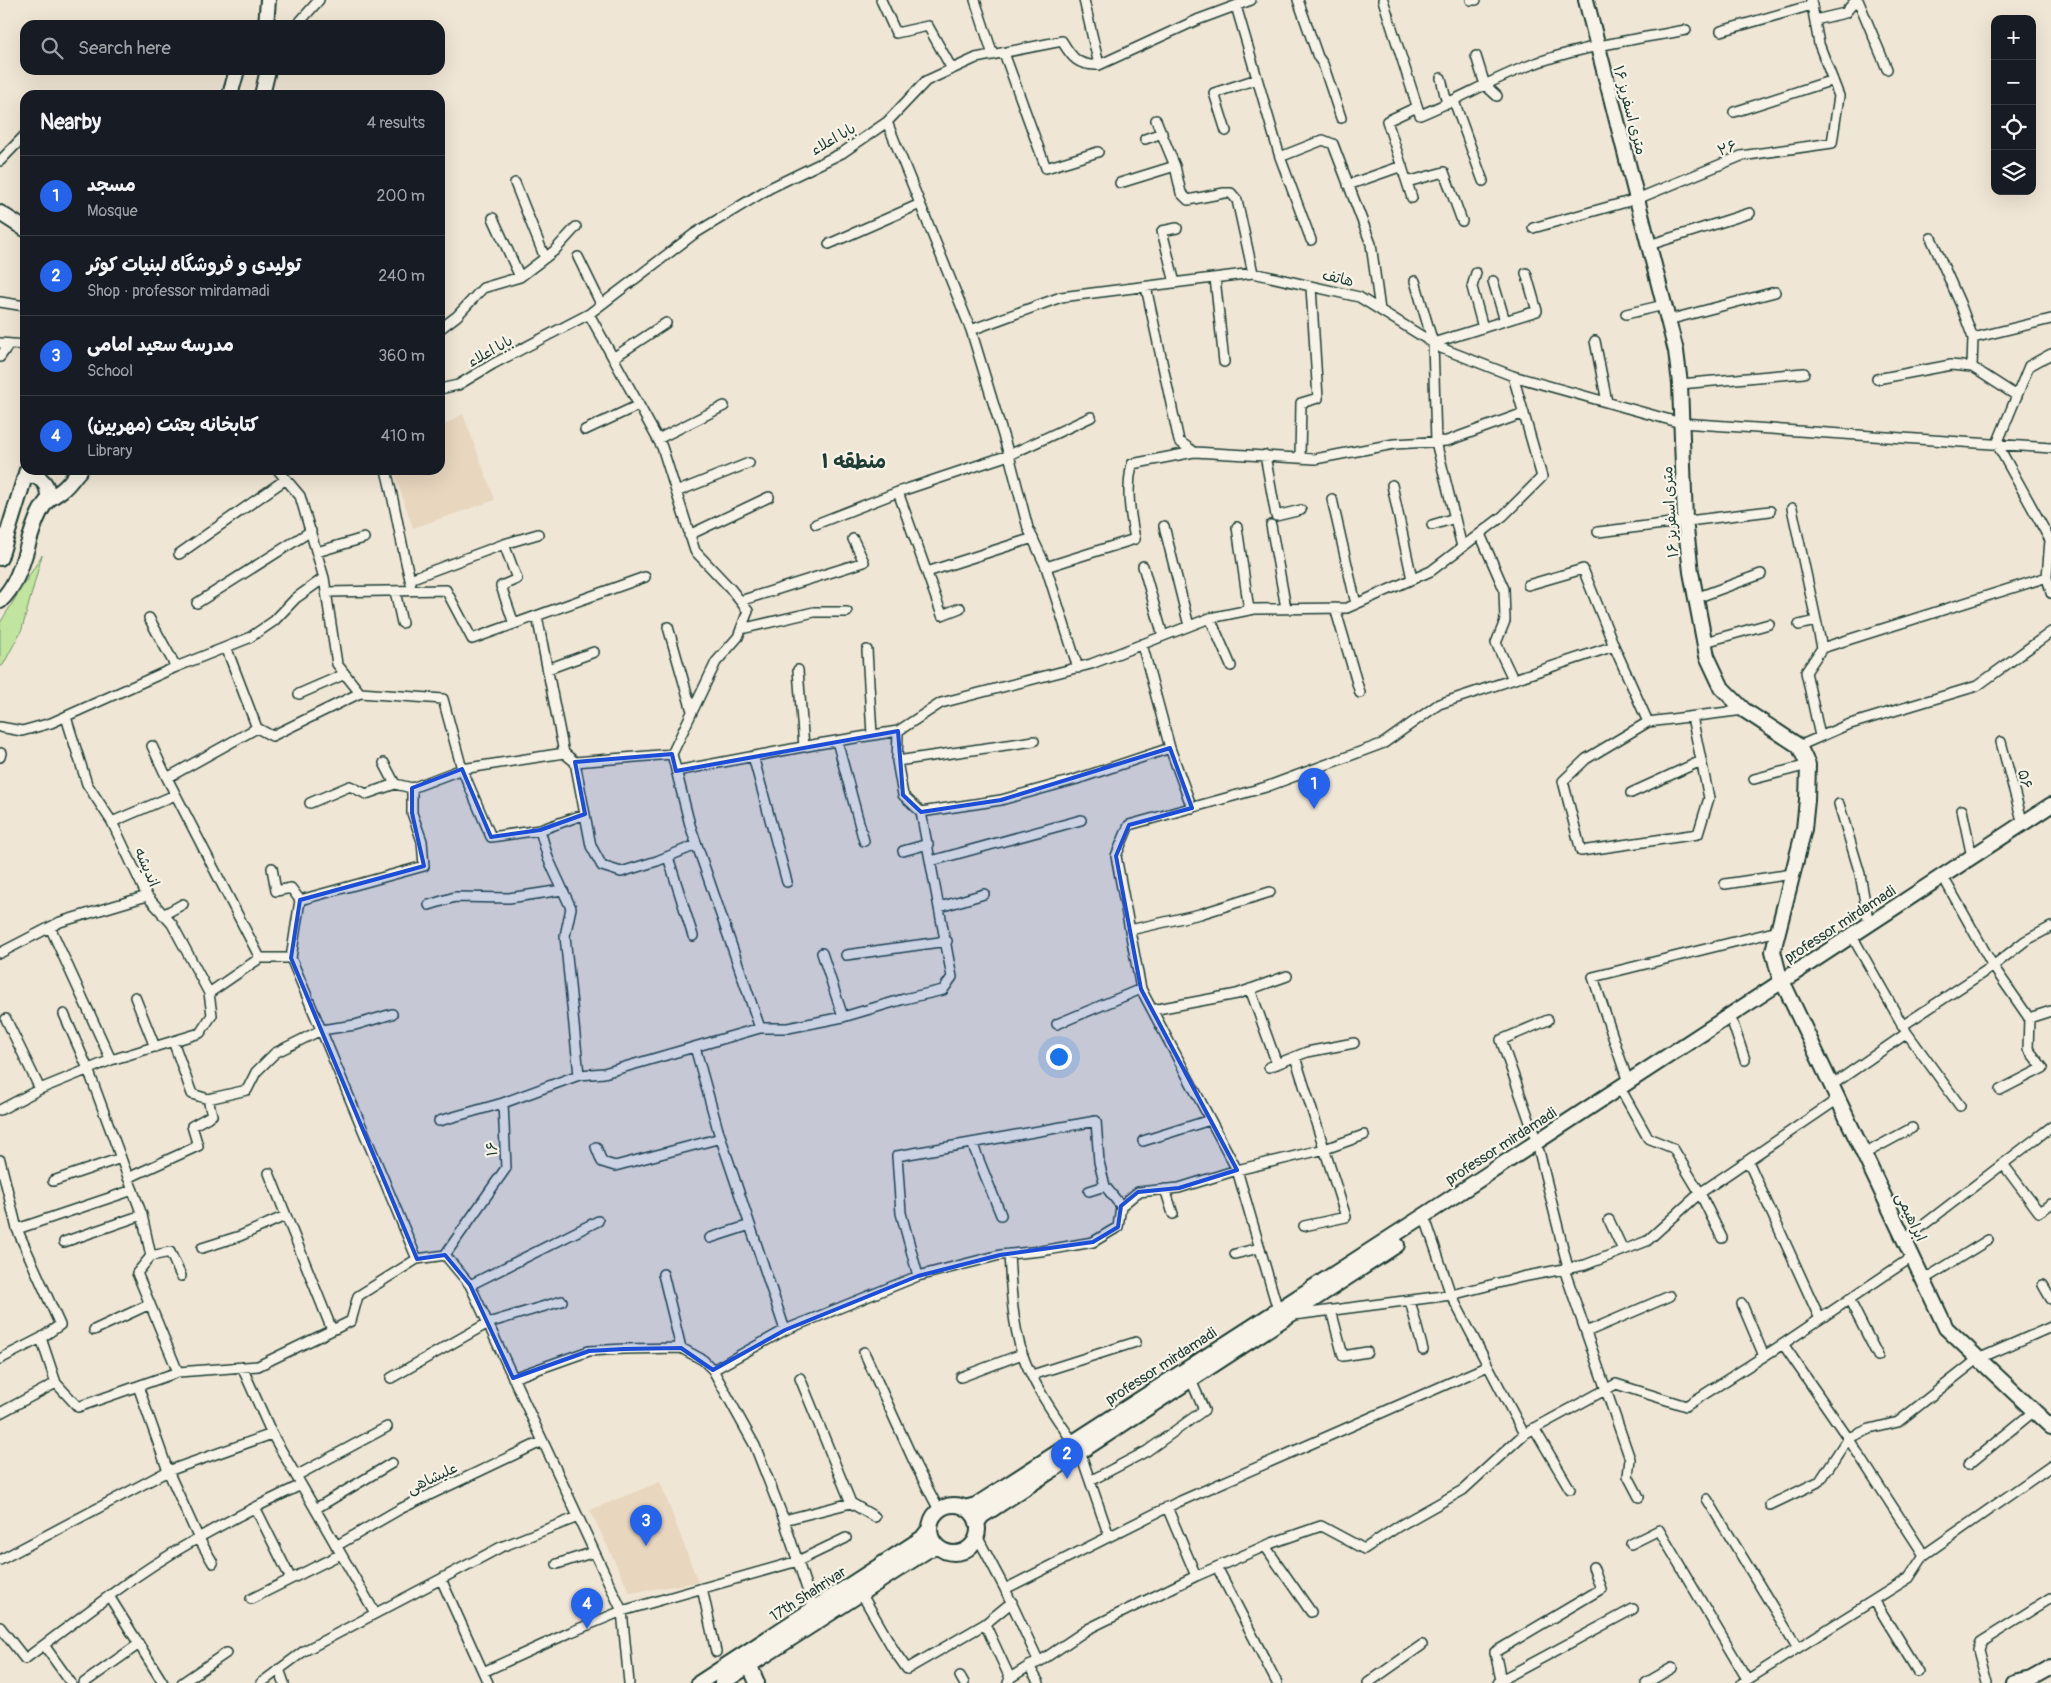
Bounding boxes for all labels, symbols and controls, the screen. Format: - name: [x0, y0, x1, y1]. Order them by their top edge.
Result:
- map controls: [1991, 15, 2036, 195]
- button: +: [1991, 15, 2036, 60]
- search box: [20, 20, 445, 75]
- icon: search: [38, 34, 66, 62]
- text: Search here: [78, 36, 171, 60]
- button: −: [1991, 60, 2036, 105]
- street label: ۱۶ متری اسفریز: [1608, 63, 1651, 157]
- button: locate: [1991, 105, 2036, 150]
- text: Nearby: [40, 109, 101, 136]
- text: 4 results: [367, 113, 425, 133]
- street label: بابا اعلاء: [807, 119, 859, 160]
- street label: ۲۶: [1715, 136, 1739, 161]
- button: layers: [1991, 150, 2036, 195]
- text: مسجد: [87, 173, 136, 197]
- text: 1: [53, 186, 59, 206]
- text: 200 m: [377, 186, 425, 206]
- text: Mosque: [87, 201, 138, 221]
- text: تولیدی و فروشگاه لبنیات کوثر: [87, 253, 301, 277]
- text: 2: [52, 266, 60, 286]
- text: 240 m: [378, 266, 425, 286]
- street label: هاتف: [1320, 266, 1356, 291]
- text: Shop · professor mirdamadi: [87, 281, 269, 301]
- street label: بابا اعلاء: [464, 331, 516, 372]
- text: مدرسه سعید امامی: [87, 333, 234, 357]
- text: 3: [52, 346, 60, 366]
- text: 360 m: [378, 346, 425, 366]
- text: School: [87, 361, 133, 381]
- text: کتابخانه بعثت (مهربین): [87, 413, 259, 437]
- text: 4: [51, 426, 61, 446]
- text: 410 m: [381, 426, 425, 446]
- text: Library: [87, 441, 132, 461]
- district label: منطقه ۱: [822, 449, 886, 474]
- street label: ۱۶ متری اسفریز: [1658, 466, 1683, 558]
- street label: ۵۶: [2013, 767, 2036, 791]
- pin: 1: [1298, 768, 1330, 809]
- street label: اندیشه: [130, 844, 163, 890]
- street label: professor mirdamadi: [1781, 881, 1900, 967]
- your location: [1046, 1044, 1072, 1070]
- street label: professor mirdamadi: [1442, 1103, 1561, 1189]
- street label: ۱۶: [483, 1141, 502, 1157]
- street label: ابراهیمی: [1891, 1190, 1930, 1245]
- street label: professor mirdamadi: [1102, 1323, 1221, 1409]
- pin: 2: [1051, 1438, 1083, 1479]
- street label: علیشاهی: [404, 1458, 461, 1498]
- pin: 3: [630, 1505, 662, 1546]
- street label: 17th Shahrivar: [766, 1562, 851, 1626]
- pin: 4: [571, 1588, 603, 1629]

